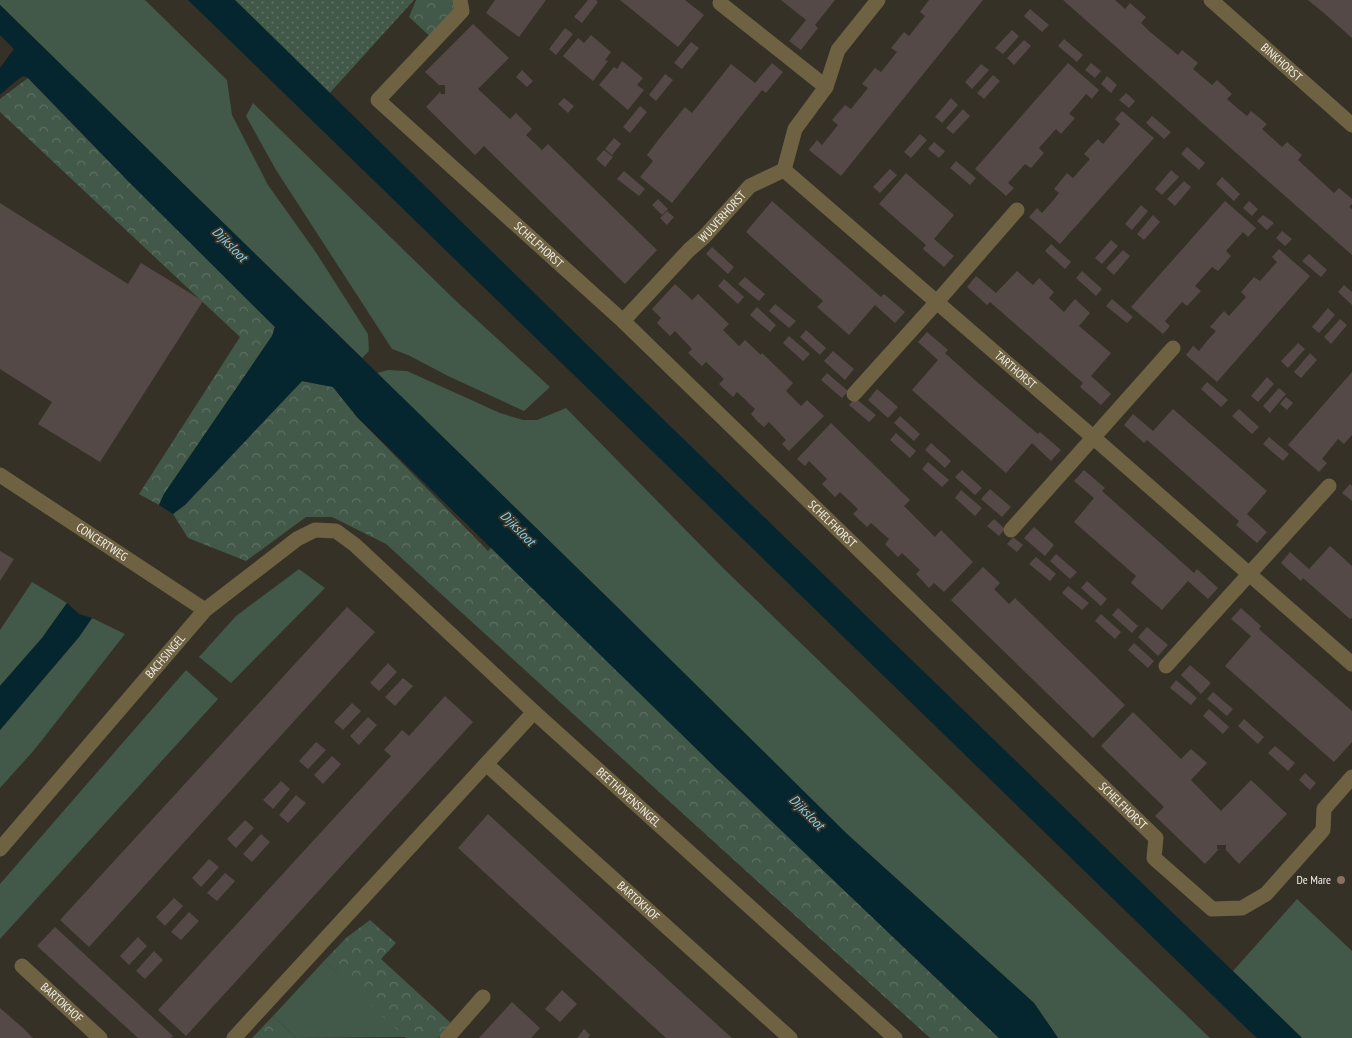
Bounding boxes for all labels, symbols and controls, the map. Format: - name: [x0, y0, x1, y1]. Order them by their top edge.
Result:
- street label: BINKHORST: [1258, 40, 1306, 85]
- street label: WULVERHORST: [695, 187, 749, 245]
- street label: SCHELFHORST: [511, 218, 567, 271]
- water label: Dijksloot: [209, 223, 253, 267]
- street label: TARTHORST: [992, 348, 1040, 392]
- street label: SCHELFHORST: [805, 497, 860, 551]
- water label: Dijksloot: [497, 507, 541, 551]
- street label: CONCERTWEG: [74, 519, 131, 564]
- street label: BACHSINGEL: [142, 631, 188, 681]
- street label: BEETHOVENSINGEL: [594, 764, 664, 830]
- street label: SCHELFHORST: [1096, 779, 1151, 833]
- water label: Dijksloot: [786, 791, 830, 835]
- place label: De Mare: [1297, 872, 1331, 887]
- marker: De Mare: [1335, 874, 1347, 886]
- street label: BARTOKHOF: [614, 878, 663, 924]
- street label: BARTOKHOF: [38, 979, 86, 1025]

